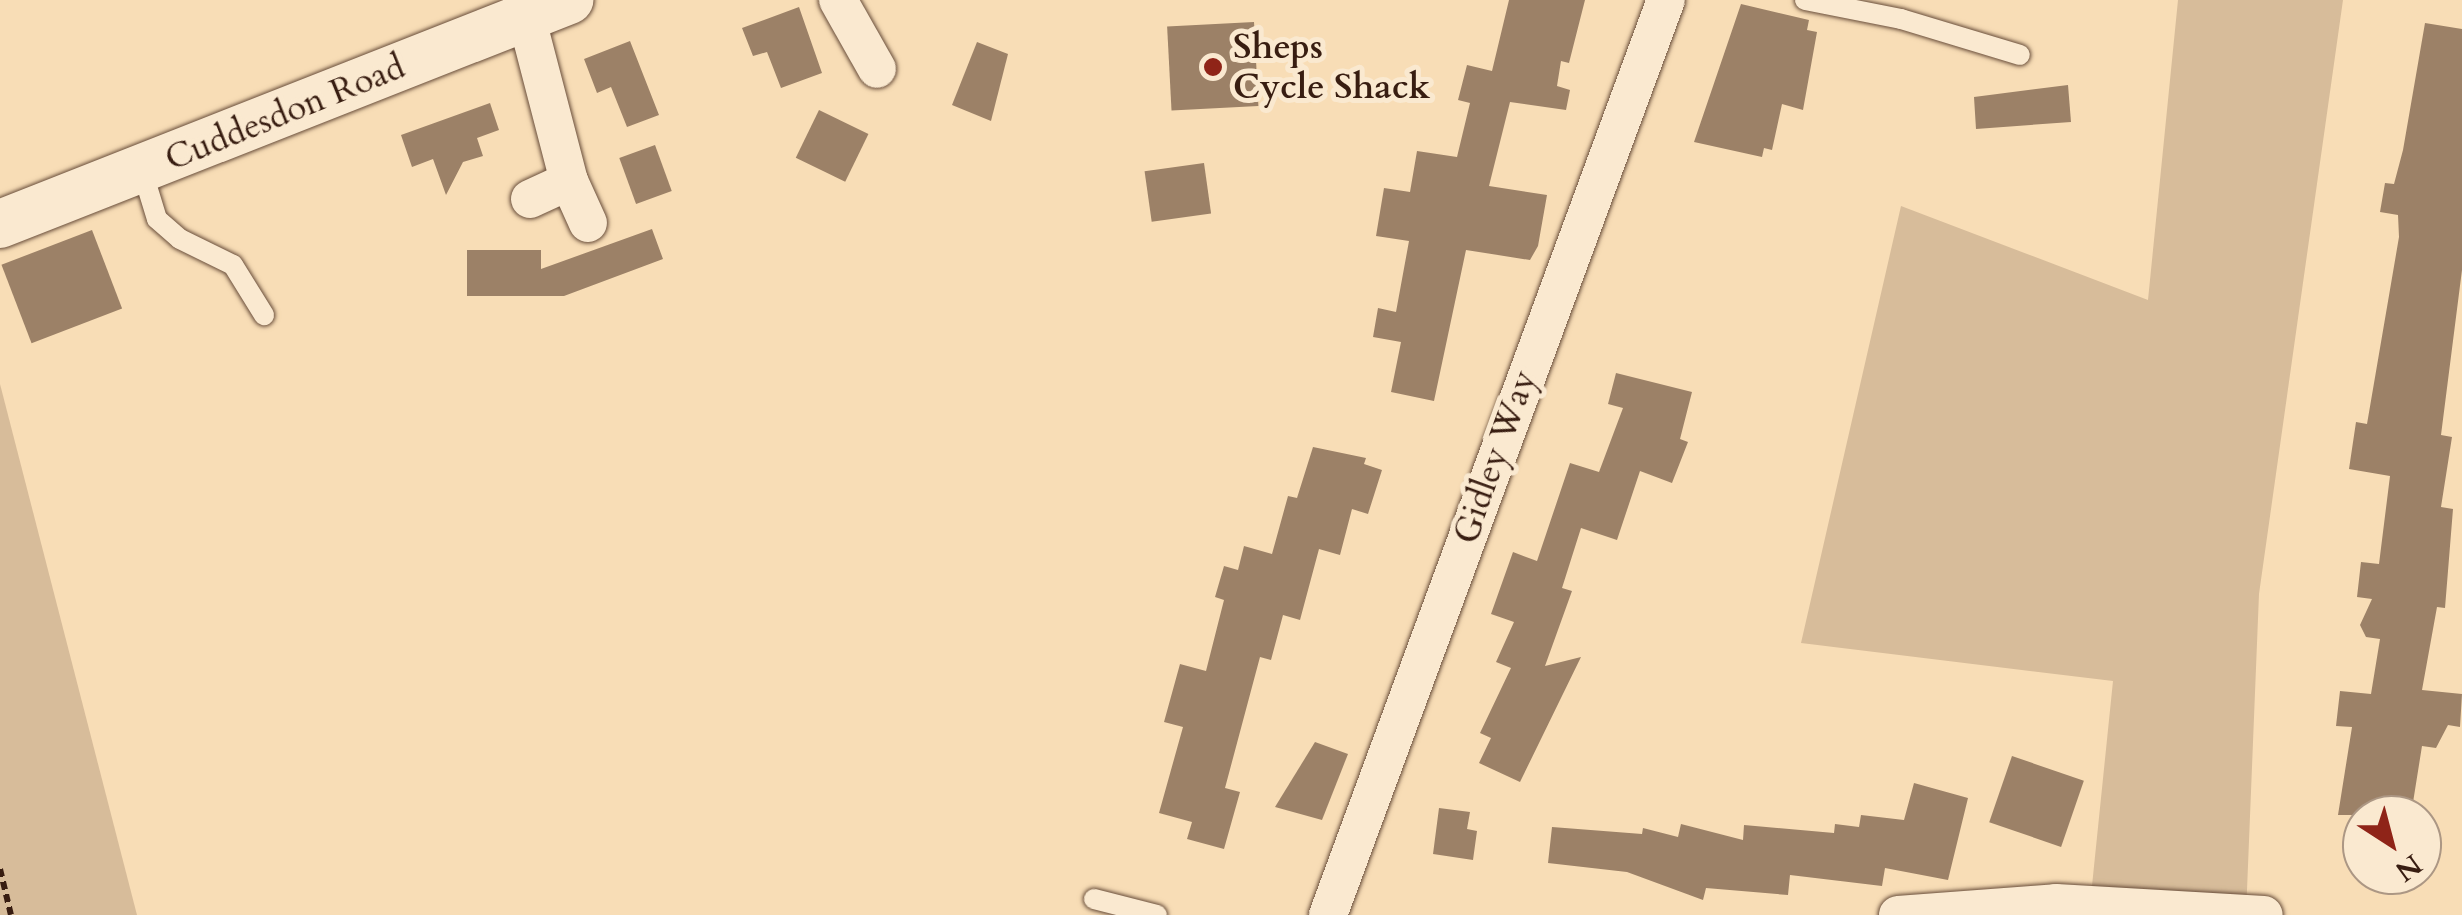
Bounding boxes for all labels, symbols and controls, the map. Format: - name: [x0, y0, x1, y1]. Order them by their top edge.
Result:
- place label: Sheps Cycle Shack: [1233, 26, 1430, 108]
- street label: Cuddesdon Road: [159, 46, 411, 180]
- marker: Sheps Cycle Shack: [1202, 56, 1224, 78]
- street label: Gidley Way: [1444, 365, 1546, 549]
- north arrow: [2342, 795, 2442, 895]
- text: N: [2387, 845, 2429, 890]

